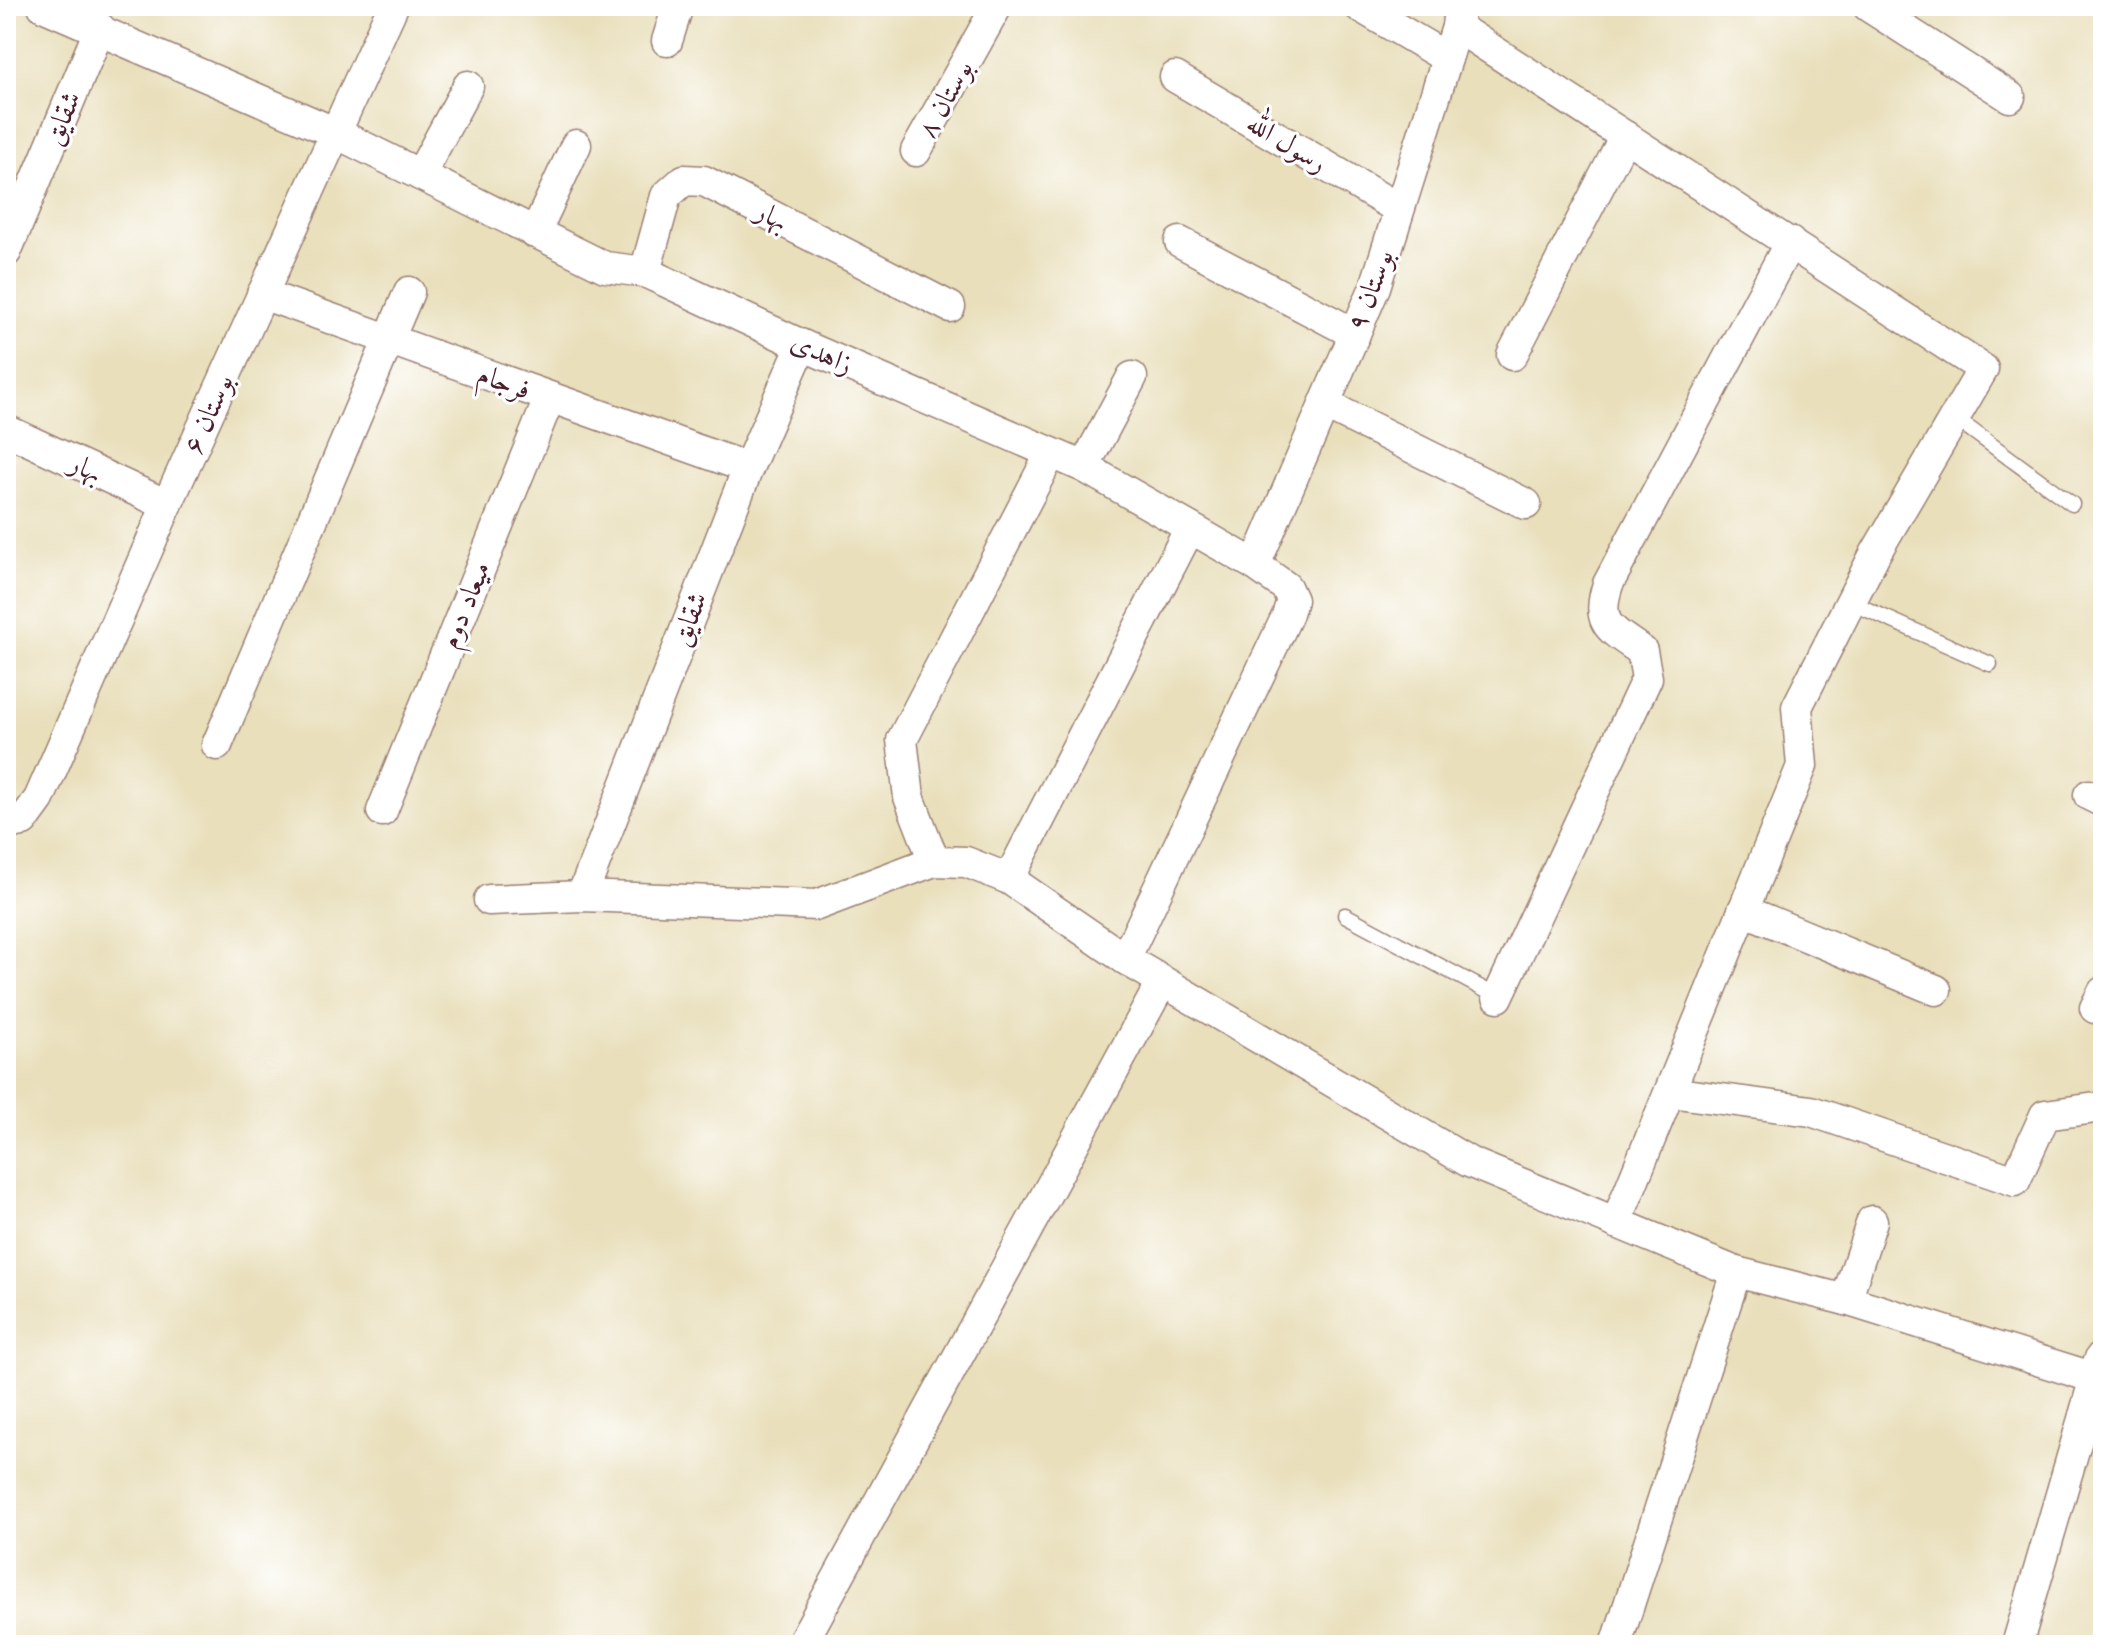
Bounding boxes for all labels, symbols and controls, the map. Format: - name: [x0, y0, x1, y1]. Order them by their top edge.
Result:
- street label: بوستان ۸: [908, 53, 982, 145]
- street label: شقایق: [34, 85, 90, 151]
- street label: رسول الله: [1240, 102, 1336, 182]
- street label: بهار: [746, 190, 795, 240]
- street label: بوستان ۹: [1337, 244, 1403, 336]
- street label: زاهدی: [785, 323, 859, 383]
- street label: فرجام: [470, 355, 536, 414]
- street label: بوستان ۶: [174, 368, 242, 460]
- street label: بهار: [61, 443, 109, 492]
- street label: میعاد دوم: [430, 556, 504, 656]
- street label: شقایق: [661, 586, 717, 652]

